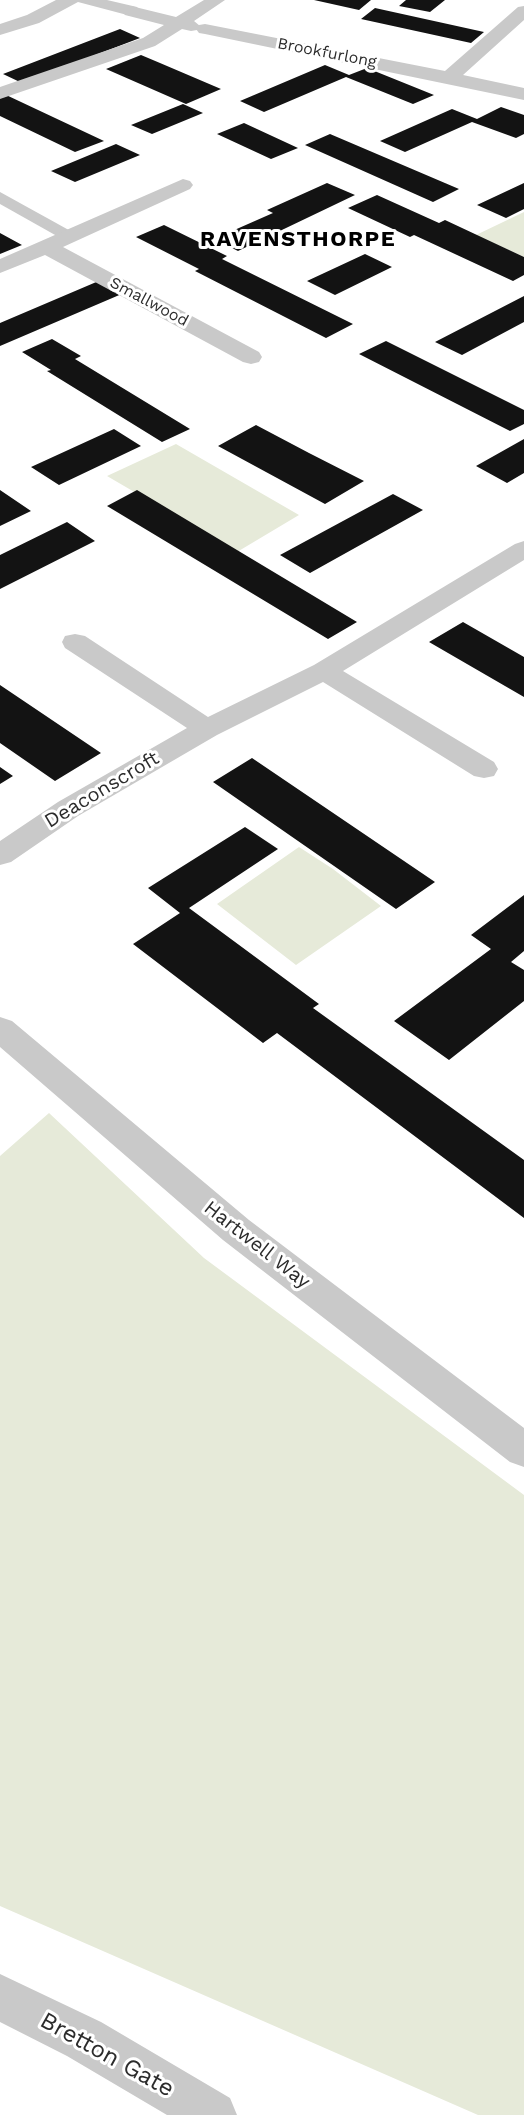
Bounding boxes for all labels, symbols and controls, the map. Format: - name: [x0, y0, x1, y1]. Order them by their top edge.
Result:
- street label: Brookfurlong: [276, 34, 378, 72]
- district label: RAVENSTHORPE: [200, 227, 396, 253]
- street label: Smallwood: [106, 273, 192, 331]
- street label: Deaconscroft: [40, 746, 164, 834]
- street label: Hartwell Way: [199, 1196, 315, 1294]
- street label: Bretton Gate: [35, 2006, 179, 2104]

